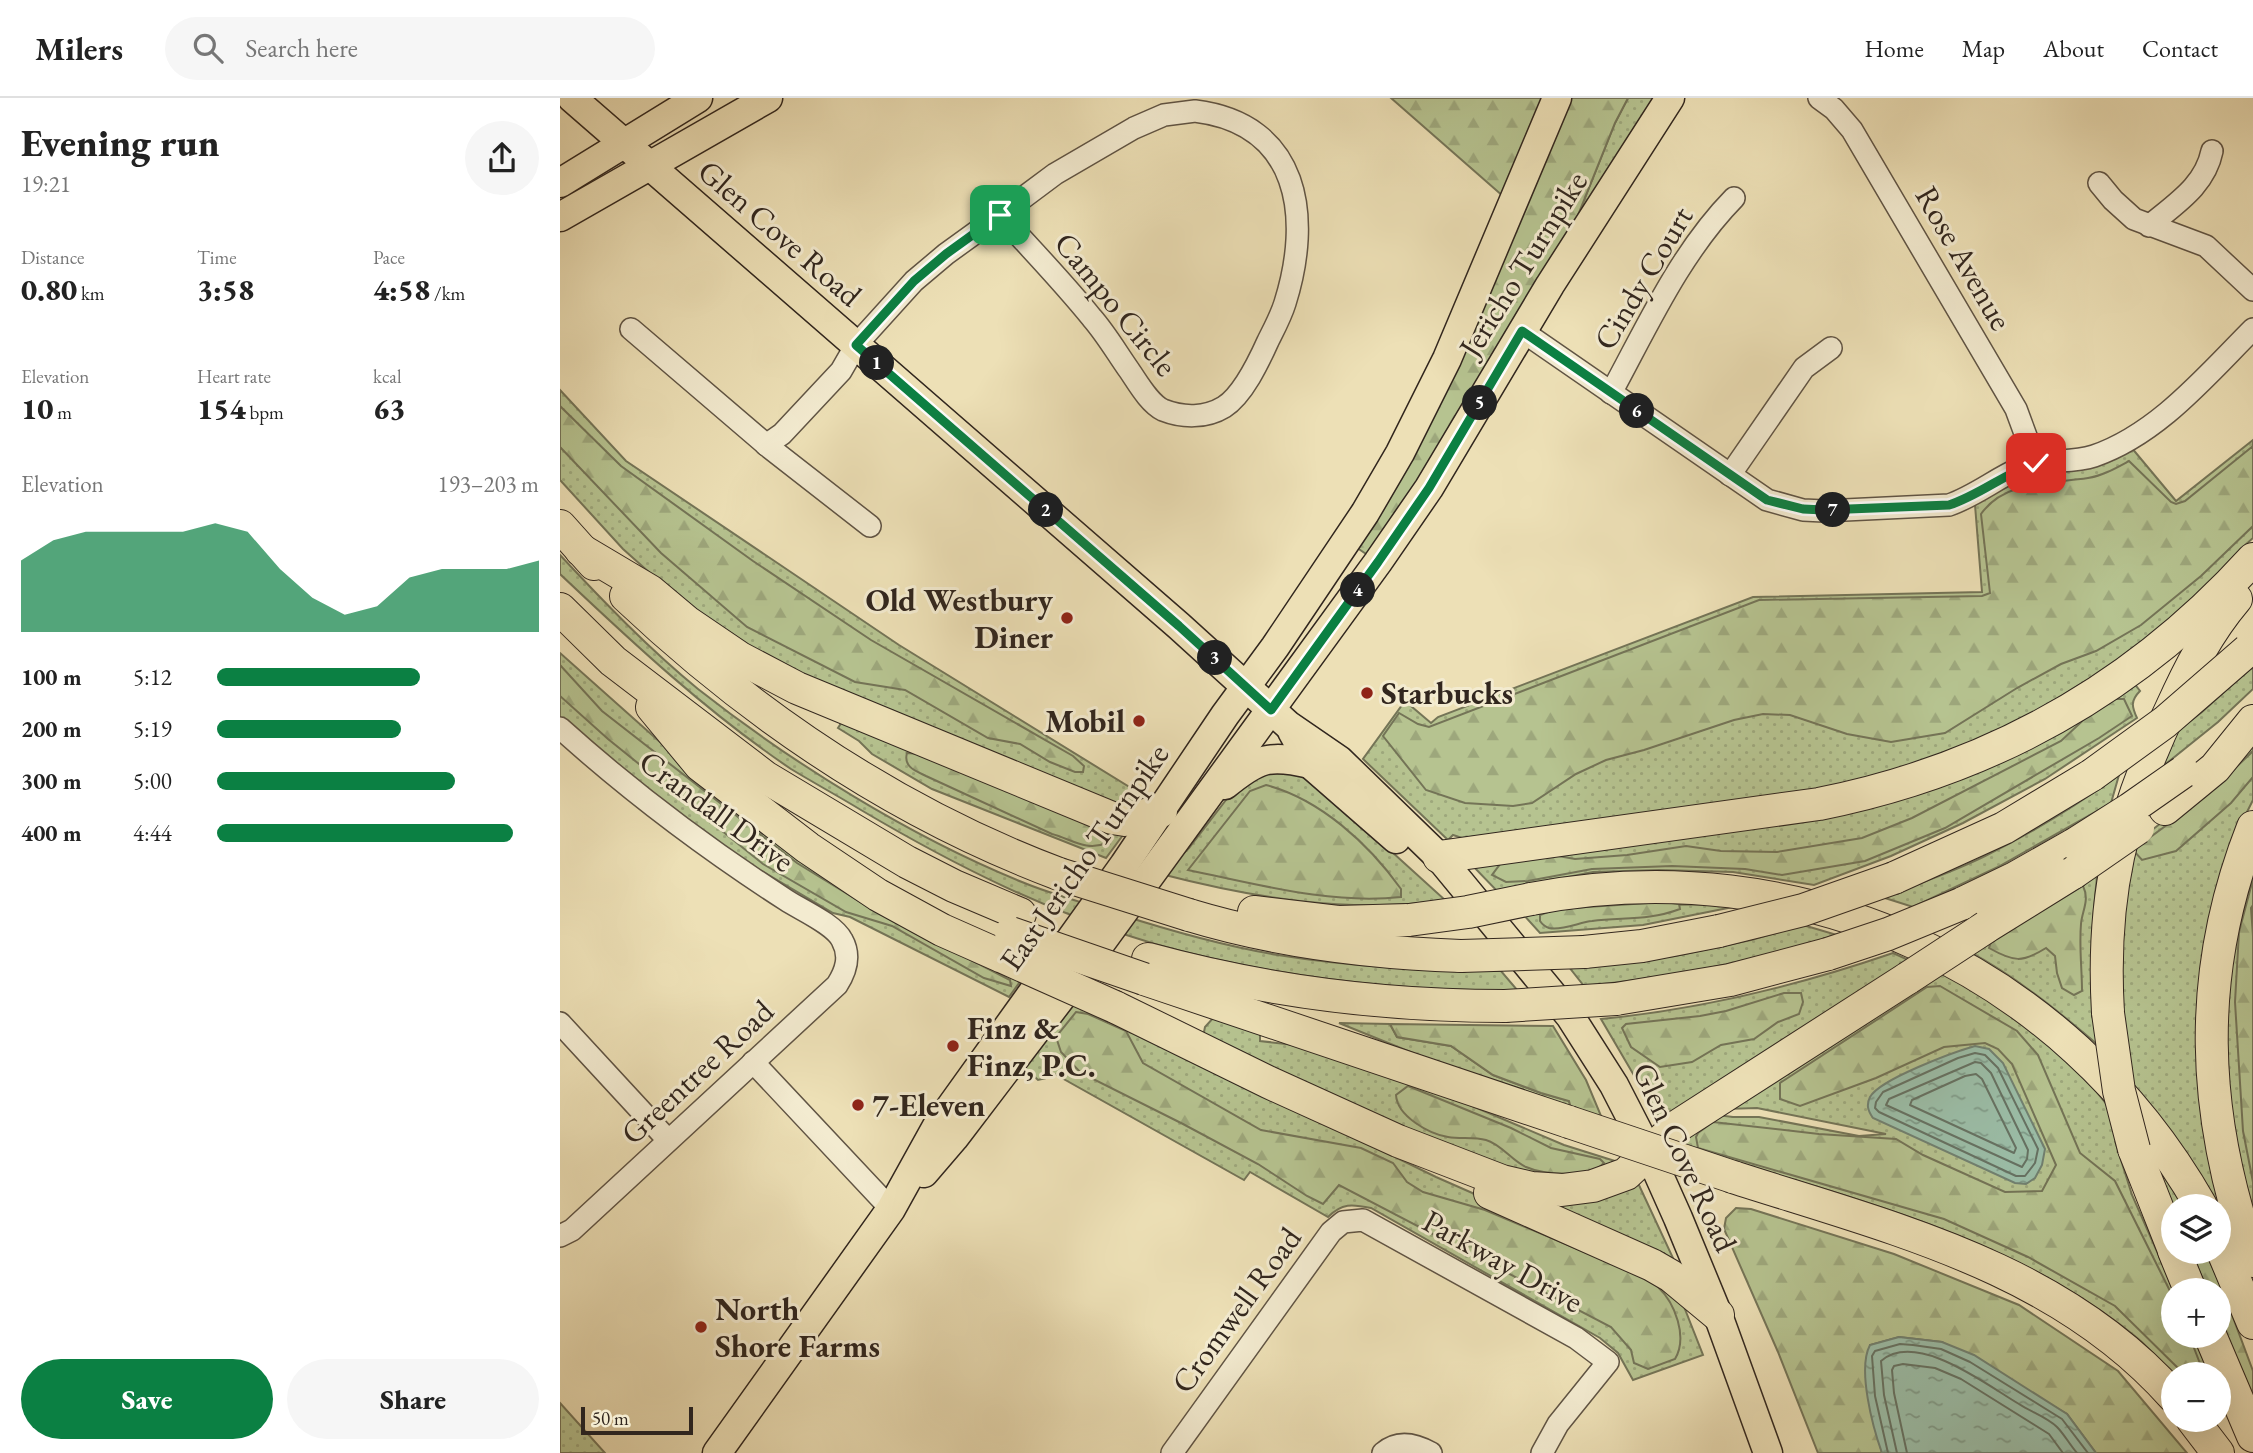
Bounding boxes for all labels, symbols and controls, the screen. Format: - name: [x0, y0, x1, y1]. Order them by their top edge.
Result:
- search box: [165, 17, 655, 80]
- text: Milers: [35, 27, 123, 70]
- icon: search: [189, 29, 227, 67]
- text: Search here: [245, 31, 358, 65]
- text: Home: [1864, 33, 1924, 64]
- text: Map: [1962, 33, 2005, 64]
- text: About: [2043, 33, 2104, 64]
- text: Contact: [2142, 33, 2218, 64]
- text: Evening run: [21, 118, 219, 167]
- button: share: [465, 121, 539, 195]
- street label: Glen Cove Road: [689, 150, 871, 316]
- street label: Jericho Turnpike: [1448, 163, 1597, 367]
- text: 19:21: [21, 169, 71, 199]
- street label: Rose Avenue: [1906, 178, 2022, 338]
- pin: [970, 185, 1030, 245]
- icon: arrive: [981, 196, 1019, 234]
- street label: Cindy Court: [1584, 199, 1702, 357]
- street label: Campo Circle: [1045, 223, 1187, 385]
- text: Distance: [21, 245, 84, 270]
- text: Time: [197, 245, 237, 270]
- text: Pace: [373, 245, 405, 270]
- text: 0.80: [21, 270, 77, 309]
- text: 3:58: [197, 270, 254, 309]
- text: 4:58: [373, 270, 430, 309]
- text: km: [77, 281, 105, 306]
- text: /km: [430, 281, 465, 306]
- pin: 1: [860, 345, 894, 380]
- text: 1: [871, 350, 882, 375]
- text: Elevation: [21, 364, 89, 389]
- text: Heart rate: [197, 364, 271, 389]
- text: kcal: [373, 364, 402, 389]
- pin: 5: [1462, 386, 1497, 420]
- text: 10: [21, 389, 53, 428]
- text: 154: [197, 389, 246, 428]
- text: 63: [373, 389, 405, 428]
- text: 5: [1474, 390, 1485, 415]
- pin: 6: [1620, 394, 1654, 428]
- text: 6: [1631, 398, 1642, 423]
- text: m: [53, 400, 72, 425]
- text: bpm: [246, 400, 284, 425]
- pin: [2006, 433, 2066, 493]
- icon: check: [2017, 444, 2055, 482]
- text: Elevation: [21, 469, 104, 499]
- text: 193–203 m: [438, 469, 539, 499]
- pin: 2: [1028, 492, 1064, 528]
- pin: 7: [1816, 492, 1850, 528]
- text: 2: [1040, 497, 1051, 522]
- text: 7: [1827, 497, 1838, 522]
- pin: 4: [1340, 573, 1376, 608]
- text: 4: [1352, 577, 1363, 602]
- place label: Old Westbury Diner: [865, 579, 1054, 658]
- marker: Old Westbury Diner: [1059, 610, 1075, 626]
- pin: 3: [1198, 640, 1232, 676]
- text: 3: [1209, 645, 1220, 670]
- text: 100 m: [21, 662, 82, 692]
- text: 5:12: [133, 662, 172, 692]
- place label: Starbucks: [1381, 672, 1513, 714]
- marker: Starbucks: [1359, 685, 1375, 701]
- place label: Mobil: [1045, 700, 1125, 742]
- marker: Mobil: [1131, 713, 1147, 729]
- text: 200 m: [21, 714, 82, 744]
- text: 5:19: [133, 714, 172, 744]
- street label: East Jericho Turnpike: [990, 735, 1178, 979]
- street label: Crandall Drive: [631, 740, 803, 882]
- text: 300 m: [21, 766, 82, 796]
- text: 5:00: [133, 766, 172, 796]
- text: 400 m: [21, 818, 82, 848]
- text: 4:44: [133, 818, 172, 848]
- street label: Greentree Road: [612, 990, 783, 1154]
- place label: Finz & Finz, P.C.: [967, 1007, 1096, 1086]
- marker: Finz & Finz, P.C.: [945, 1038, 961, 1054]
- street label: Glen Cove Road: [1623, 1056, 1747, 1259]
- place label: 7-Eleven: [872, 1084, 985, 1126]
- marker: 7-Eleven: [850, 1097, 866, 1113]
- map controls: [2161, 1194, 2231, 1432]
- button: layers: [2161, 1194, 2231, 1264]
- street label: Parkway Drive: [1415, 1200, 1591, 1322]
- street label: Cromwell Road: [1161, 1218, 1311, 1402]
- button: +: [2161, 1278, 2231, 1348]
- place label: North Shore Farms: [715, 1288, 880, 1367]
- marker: North Shore Farms: [693, 1319, 709, 1335]
- button: Save: [21, 1359, 273, 1439]
- button: Share: [287, 1359, 539, 1439]
- button: −: [2161, 1362, 2231, 1432]
- scale bar: [581, 1404, 693, 1436]
- text: 50 m: [592, 1406, 629, 1431]

